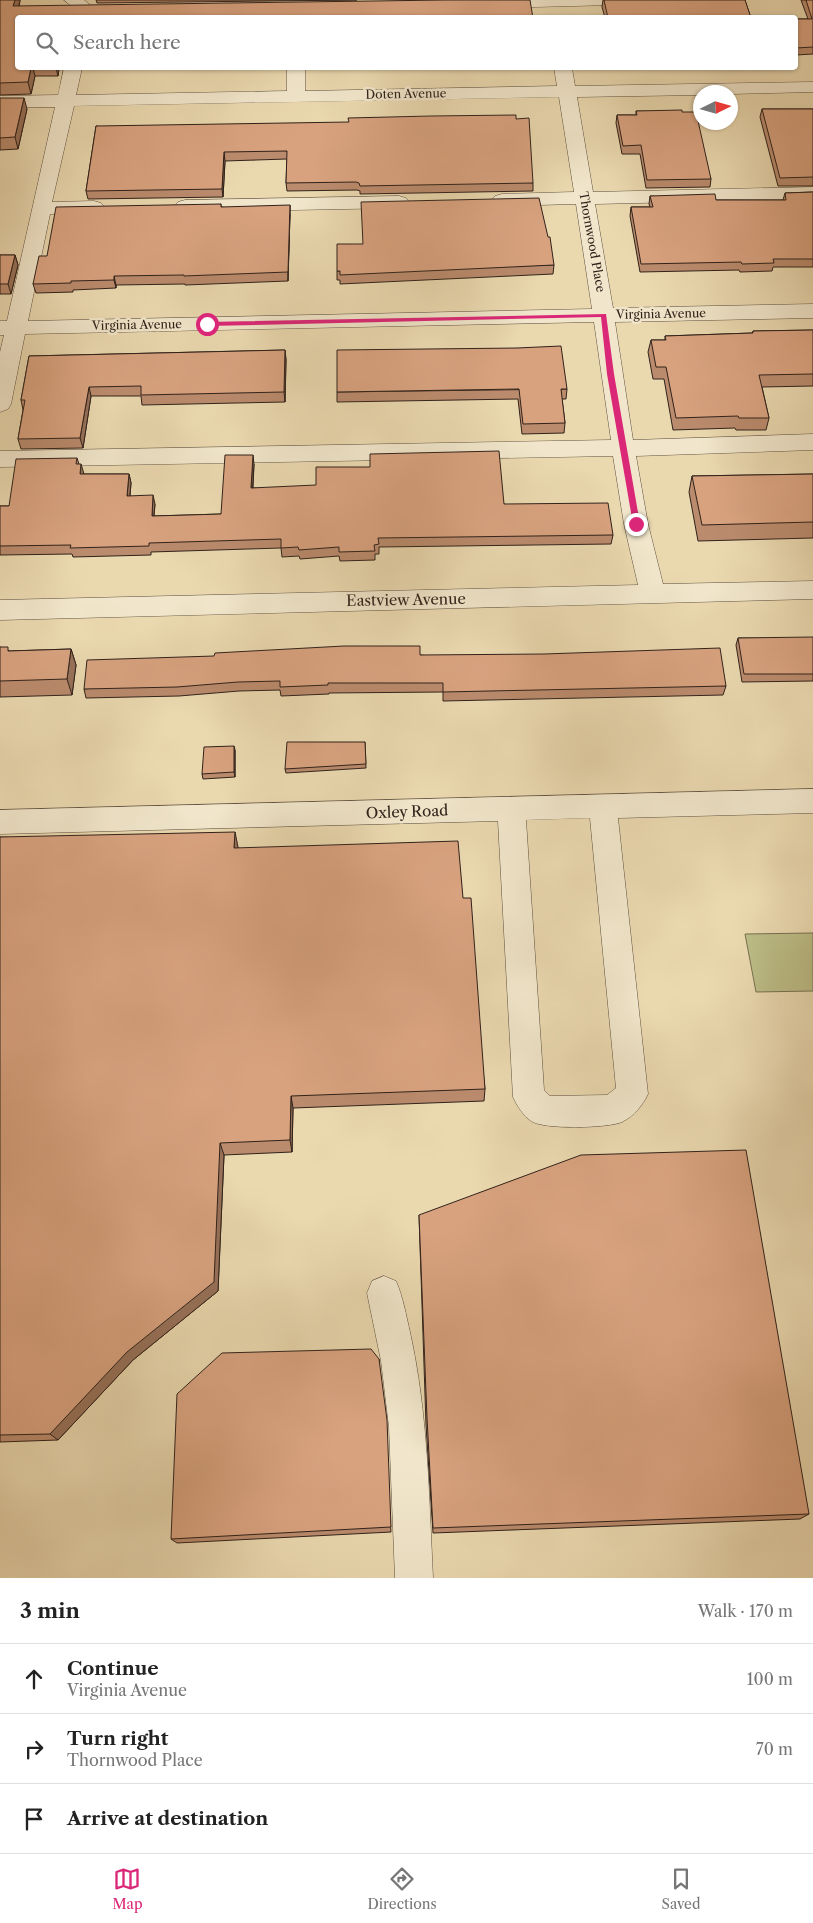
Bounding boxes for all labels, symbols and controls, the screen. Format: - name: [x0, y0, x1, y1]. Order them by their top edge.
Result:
- search box: [15, 15, 798, 70]
- icon: search: [33, 29, 61, 57]
- text: Search here: [73, 31, 181, 54]
- street label: Doten Avenue: [365, 85, 447, 102]
- north arrow: [693, 85, 738, 130]
- street label: Thornwood Place: [576, 190, 609, 294]
- street label: Virginia Avenue: [615, 305, 706, 322]
- route start: [196, 313, 219, 336]
- street label: Virginia Avenue: [91, 316, 182, 333]
- route end: [625, 513, 648, 536]
- street label: Eastview Avenue: [346, 589, 466, 610]
- street label: Oxley Road: [365, 801, 449, 822]
- text: 3 min: [20, 1598, 80, 1623]
- text: Walk · 170 m: [698, 1601, 793, 1621]
- text: Continue: [67, 1657, 159, 1680]
- icon: ahead: [20, 1665, 48, 1693]
- text: 100 m: [747, 1669, 793, 1689]
- text: Virginia Avenue: [67, 1680, 187, 1700]
- text: Turn right: [67, 1727, 168, 1750]
- icon: right: [20, 1735, 48, 1763]
- text: 70 m: [756, 1739, 793, 1759]
- text: Thornwood Place: [67, 1750, 203, 1770]
- icon: arrive: [20, 1805, 48, 1833]
- text: Arrive at destination: [67, 1807, 268, 1830]
- tab: Map: [112, 1865, 143, 1913]
- tab: Directions: [367, 1865, 437, 1913]
- tab: Saved: [662, 1865, 700, 1913]

